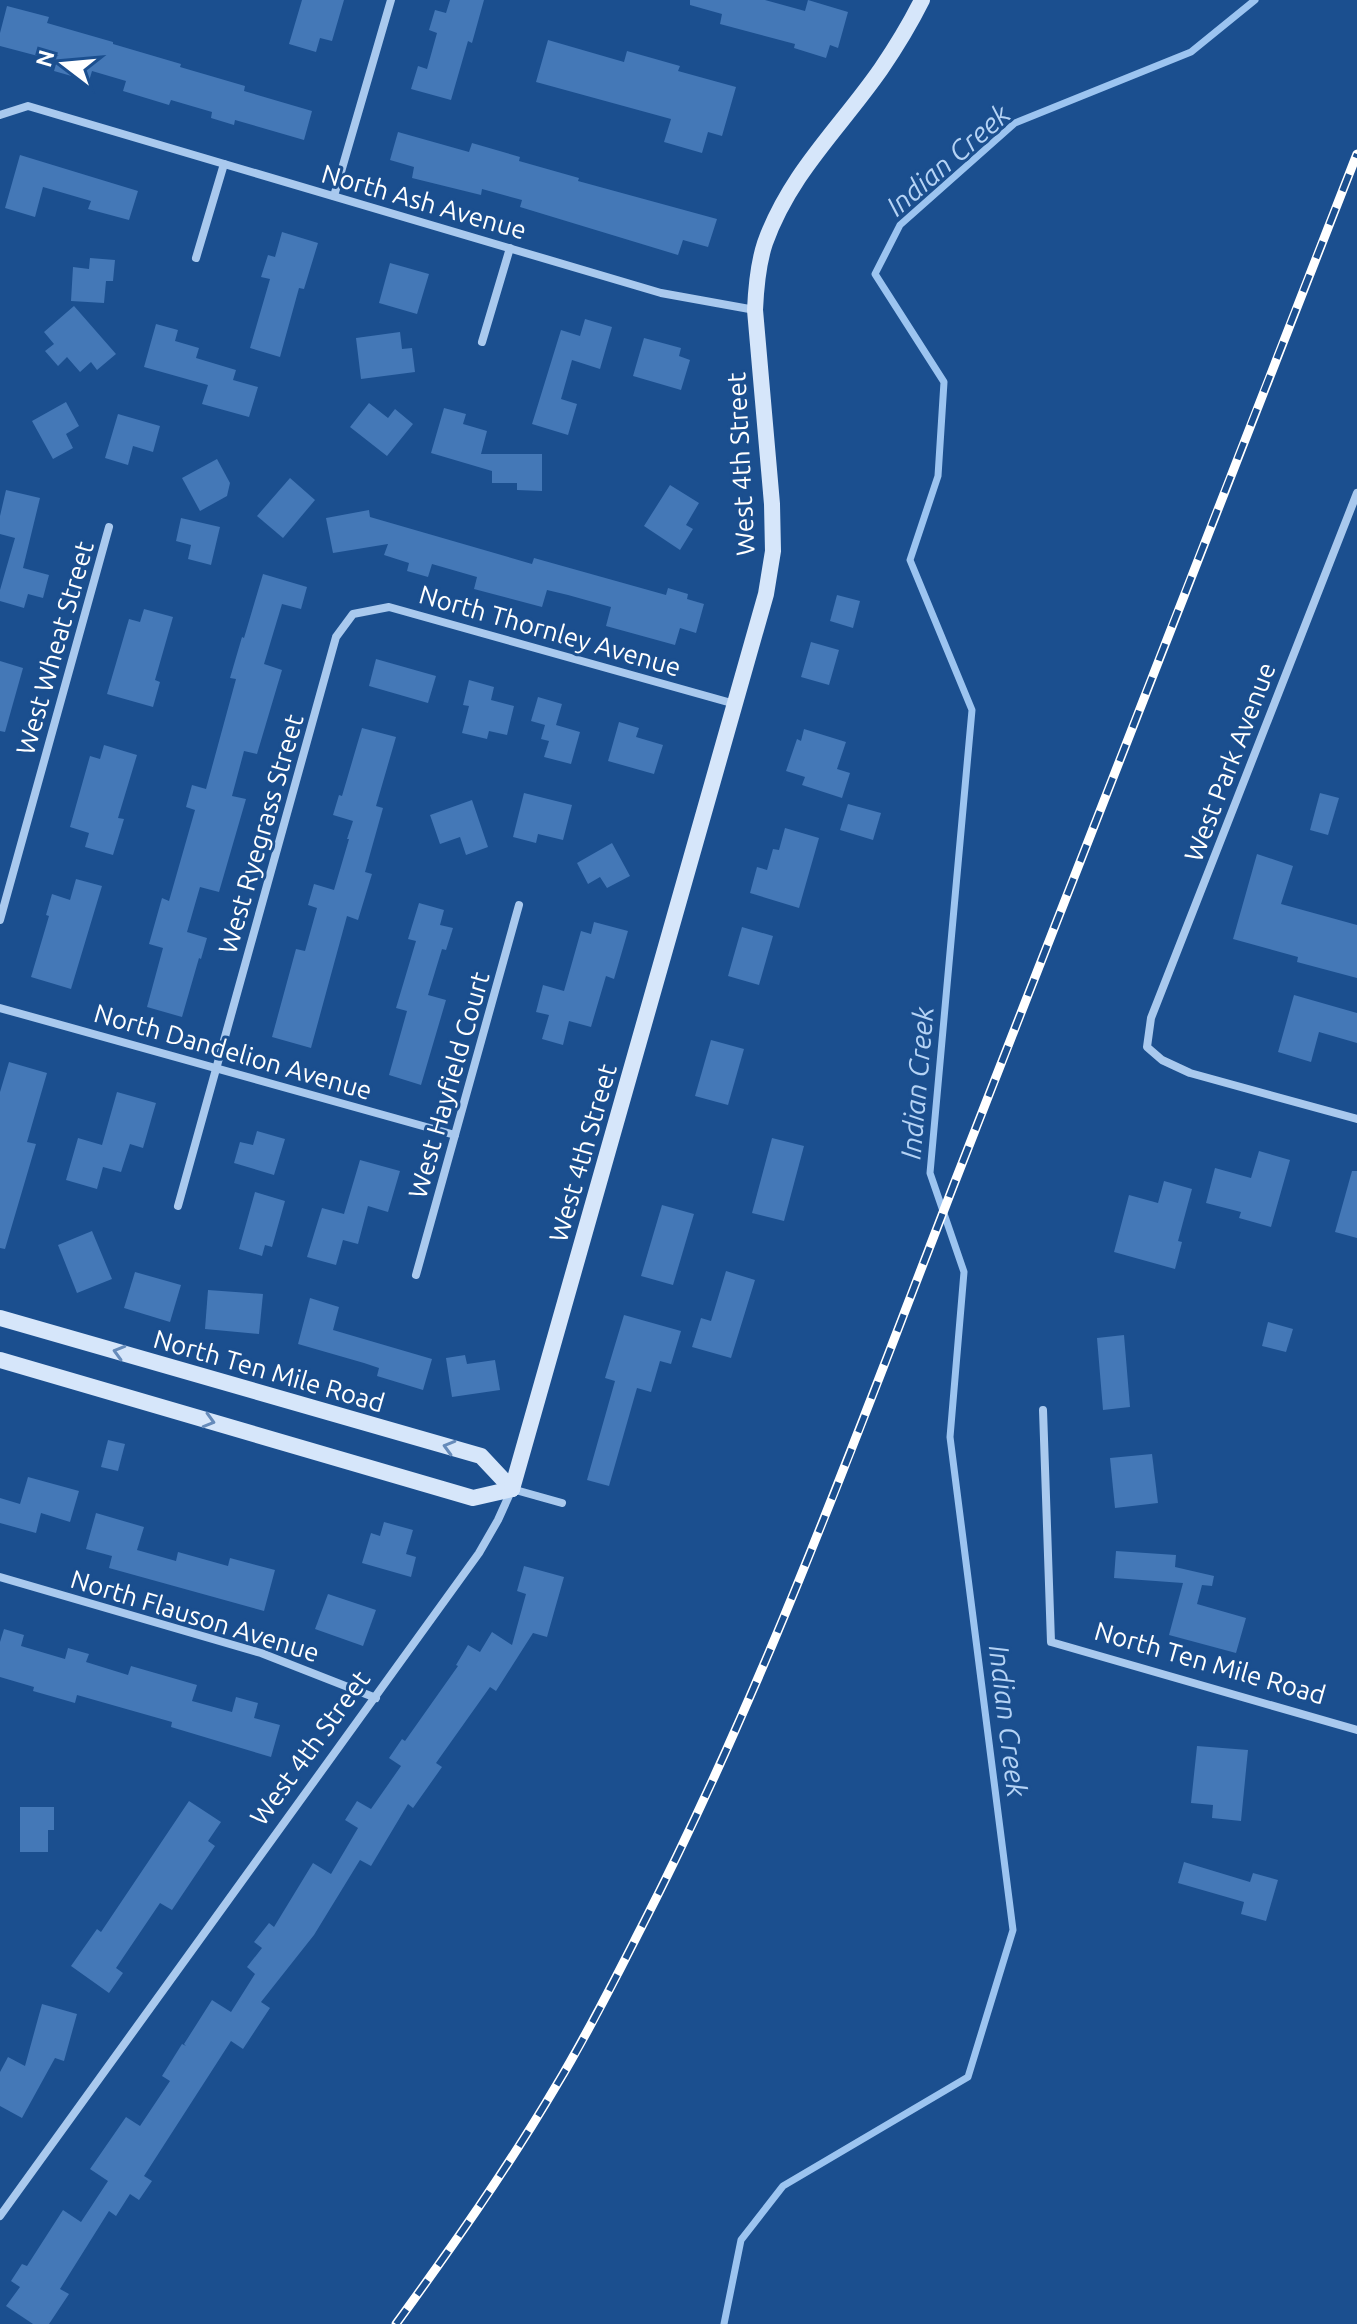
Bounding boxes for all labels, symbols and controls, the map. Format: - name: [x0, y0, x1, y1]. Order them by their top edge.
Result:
- north arrow: [24, 24, 104, 104]
- text: N: [30, 47, 59, 70]
- water label: Indian Creek: [880, 97, 1016, 222]
- street label: North Ash Avenue: [318, 158, 530, 245]
- street label: West 4th Street: [721, 372, 760, 557]
- street label: West Wheat Street: [10, 538, 99, 758]
- street label: North Thornley Avenue: [416, 579, 684, 682]
- street label: West Park Avenue: [1178, 658, 1281, 865]
- street label: West Ryegrass Street: [212, 711, 309, 957]
- street label: West Hayfield Court: [402, 968, 495, 1201]
- street label: North Dandelion Avenue: [91, 998, 375, 1105]
- water label: Indian Creek: [894, 1005, 939, 1161]
- street label: West 4th Street: [543, 1061, 622, 1245]
- street label: North Ten Mile Road: [150, 1324, 388, 1417]
- one-way arrow: [112, 1345, 126, 1362]
- one-way arrow: [202, 1412, 216, 1428]
- one-way arrow: [443, 1440, 457, 1456]
- street label: North Flauson Avenue: [67, 1564, 323, 1667]
- street label: North Ten Mile Road: [1091, 1616, 1329, 1709]
- water label: Indian Creek: [984, 1643, 1033, 1799]
- street label: West 4th Street: [244, 1665, 375, 1831]

